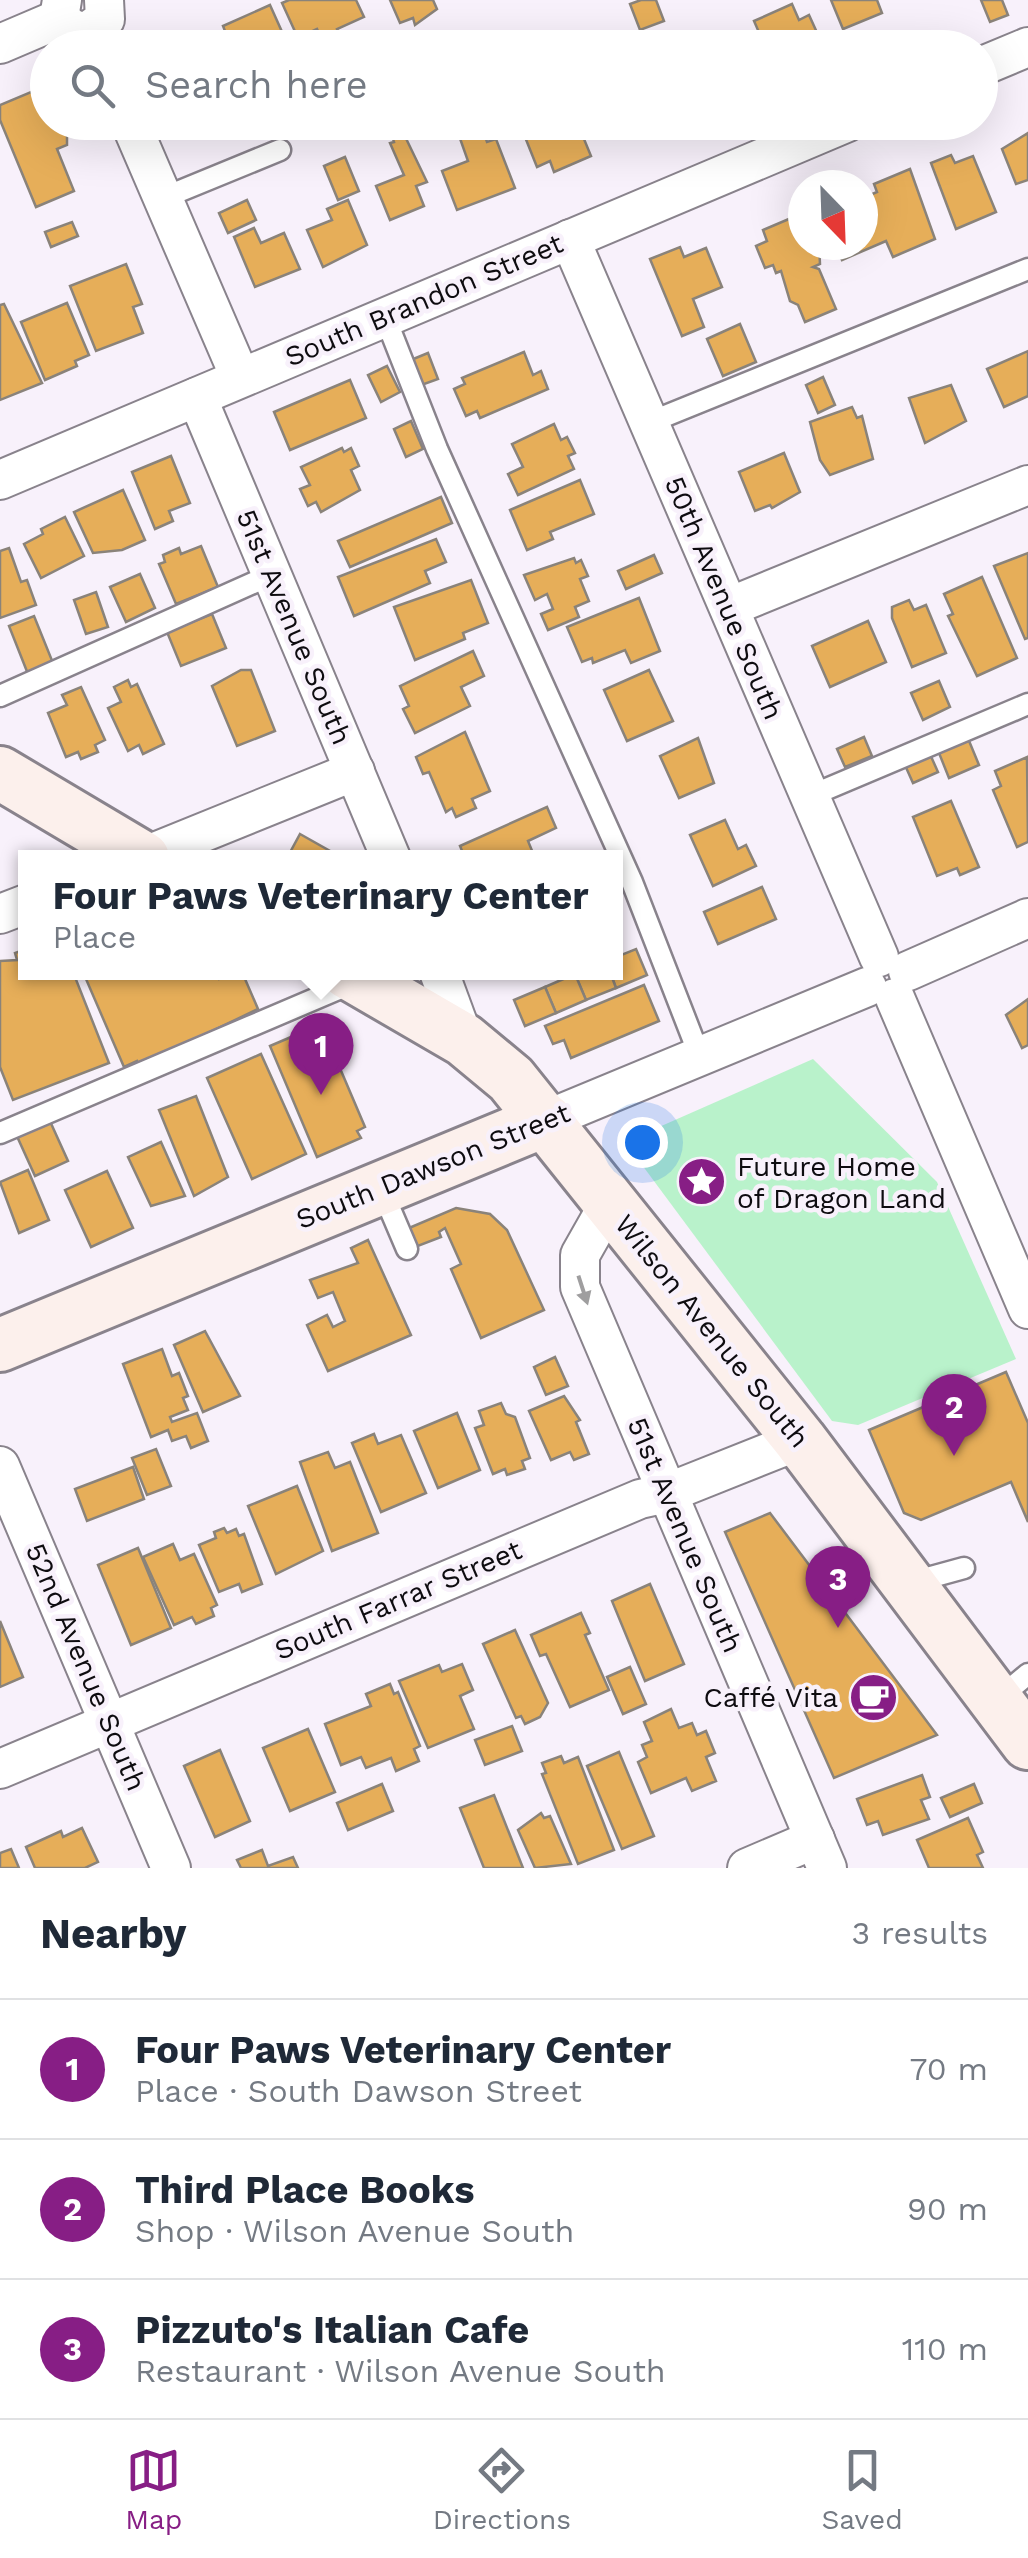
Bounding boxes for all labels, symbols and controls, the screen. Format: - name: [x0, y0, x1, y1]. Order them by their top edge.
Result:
- search box: [30, 30, 998, 140]
- icon: search: [65, 58, 120, 113]
- text: Search here: [145, 63, 368, 107]
- north arrow: [788, 170, 878, 260]
- street label: South Brandon Street: [280, 226, 568, 374]
- street label: 50th Avenue South: [658, 471, 790, 725]
- street label: 51st Avenue South: [230, 505, 358, 749]
- popup: [18, 850, 623, 980]
- text: Four Paws Veterinary Center: [52, 874, 589, 918]
- text: Place: [52, 918, 136, 956]
- pin: 1: [288, 1012, 354, 1095]
- street label: South Dawson Street: [291, 1096, 575, 1236]
- your location: [617, 1117, 668, 1168]
- place label: Future Home of Dragon Land: [737, 1150, 946, 1215]
- place icon: Future Home of Dragon Land: [676, 1156, 728, 1208]
- street label: Wilson Avenue South: [608, 1208, 816, 1454]
- one-way arrow: [576, 1276, 591, 1306]
- pin: 2: [922, 1374, 986, 1456]
- street label: 51st Avenue South: [621, 1413, 749, 1657]
- street label: South Farrar Street: [270, 1533, 527, 1667]
- street label: 52nd Avenue South: [19, 1538, 153, 1796]
- pin: 3: [806, 1546, 870, 1628]
- cafe icon: Caffé Vita: [847, 1671, 899, 1723]
- place label: Caffé Vita: [704, 1681, 838, 1714]
- text: Nearby: [40, 1909, 187, 1958]
- text: 3 results: [851, 1914, 988, 1952]
- text: Four Paws Veterinary Center: [135, 2028, 671, 2072]
- text: 1: [66, 2050, 79, 2088]
- text: 70 m: [909, 2050, 988, 2088]
- text: Place · South Dawson Street: [135, 2072, 582, 2110]
- text: Third Place Books: [135, 2168, 475, 2212]
- text: 2: [63, 2190, 82, 2228]
- text: 90 m: [907, 2190, 988, 2228]
- text: Shop · Wilson Avenue South: [135, 2212, 574, 2250]
- text: Pizzuto's Italian Cafe: [135, 2308, 529, 2352]
- text: 3: [63, 2330, 82, 2368]
- text: 110 m: [902, 2330, 988, 2368]
- text: Restaurant · Wilson Avenue South: [135, 2352, 666, 2390]
- tab: Map: [125, 2443, 182, 2536]
- tab: Directions: [433, 2443, 571, 2536]
- tab: Saved: [821, 2443, 903, 2536]

